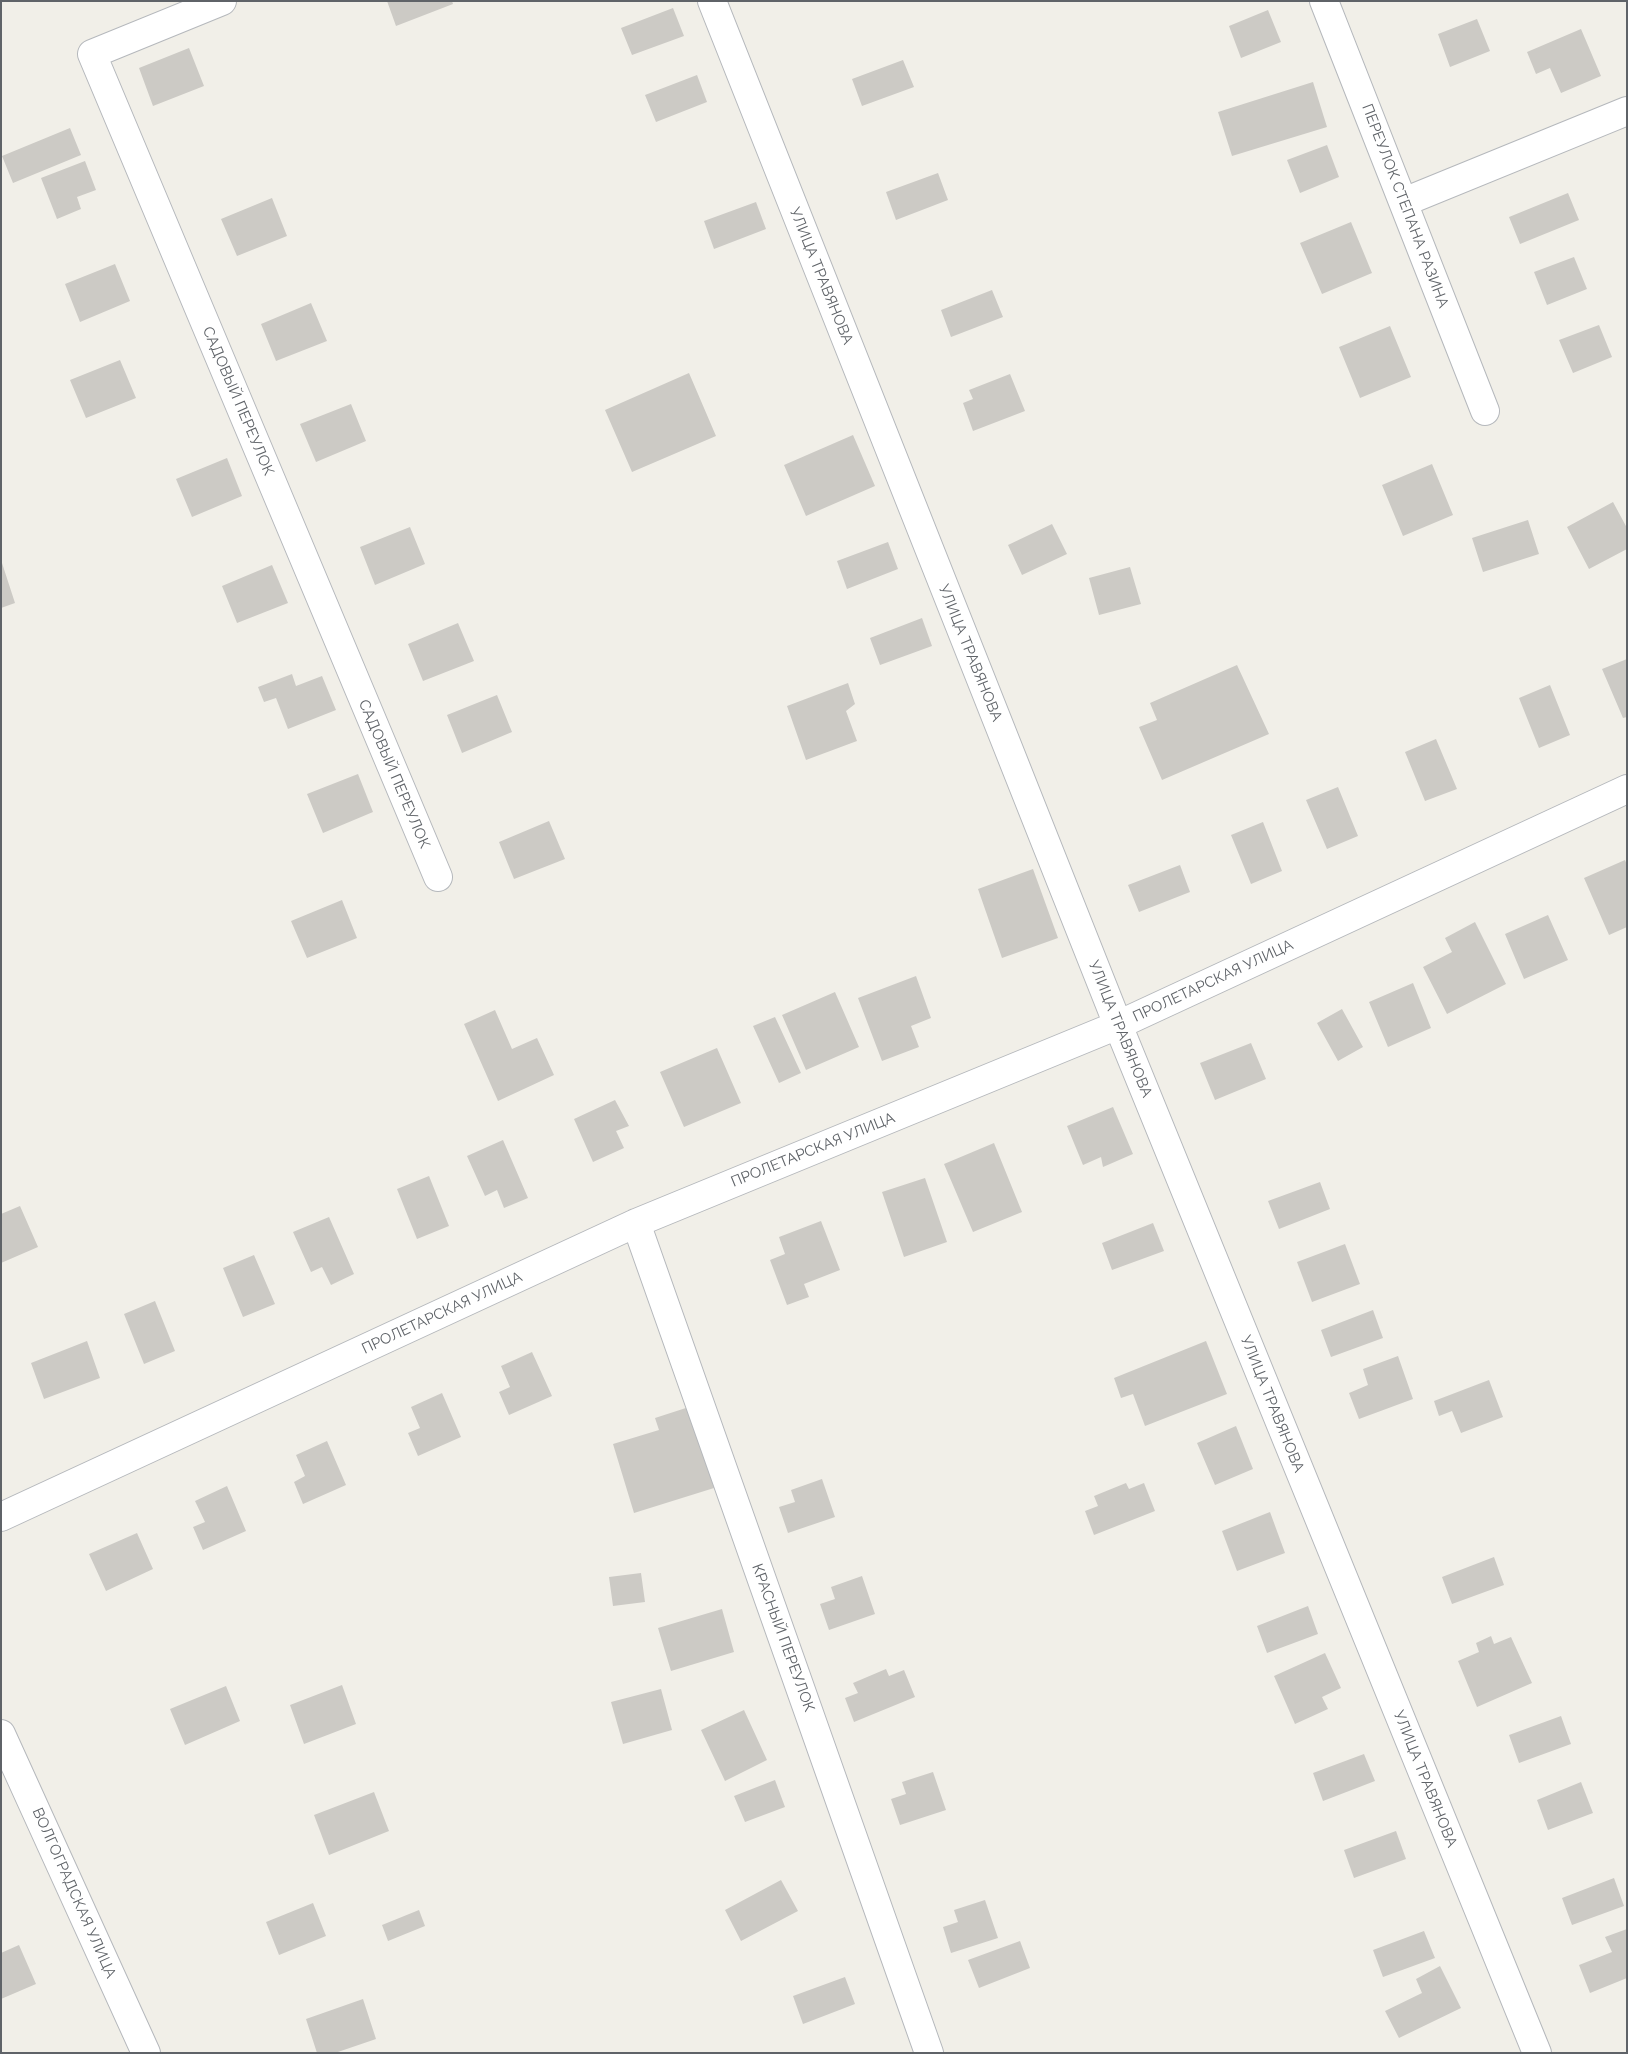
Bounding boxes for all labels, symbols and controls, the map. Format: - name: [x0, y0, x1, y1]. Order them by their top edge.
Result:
- street label: ПЕРЕУЛОК СТЕПАНА РАЗИНА: [1358, 102, 1452, 310]
- street label: УЛИЦА ТРАВЯНОВА: [785, 205, 857, 347]
- street label: САДОВЫЙ ПЕРЕУЛОК: [198, 324, 278, 478]
- street label: УЛИЦА ТРАВЯНОВА: [934, 582, 1006, 724]
- street label: САДОВЫЙ ПЕРЕУЛОК: [354, 697, 434, 851]
- street label: ПРОЛЕТАРСКАЯ УЛИЦА: [1130, 936, 1296, 1026]
- street label: УЛИЦА ТРАВЯНОВА: [1084, 958, 1156, 1100]
- street label: ПРОЛЕТАРСКАЯ УЛИЦА: [729, 1109, 897, 1191]
- street label: ПРОЛЕТАРСКАЯ УЛИЦА: [359, 1268, 525, 1358]
- street label: УЛИЦА ТРАВЯНОВА: [1236, 1333, 1308, 1475]
- street label: КРАСНЫЙ ПЕРЕУЛОК: [748, 1561, 818, 1715]
- street label: УЛИЦА ТРАВЯНОВА: [1389, 1708, 1461, 1850]
- street label: ВОЛГОГРАДСКАЯ УЛИЦА: [28, 1805, 120, 1981]

